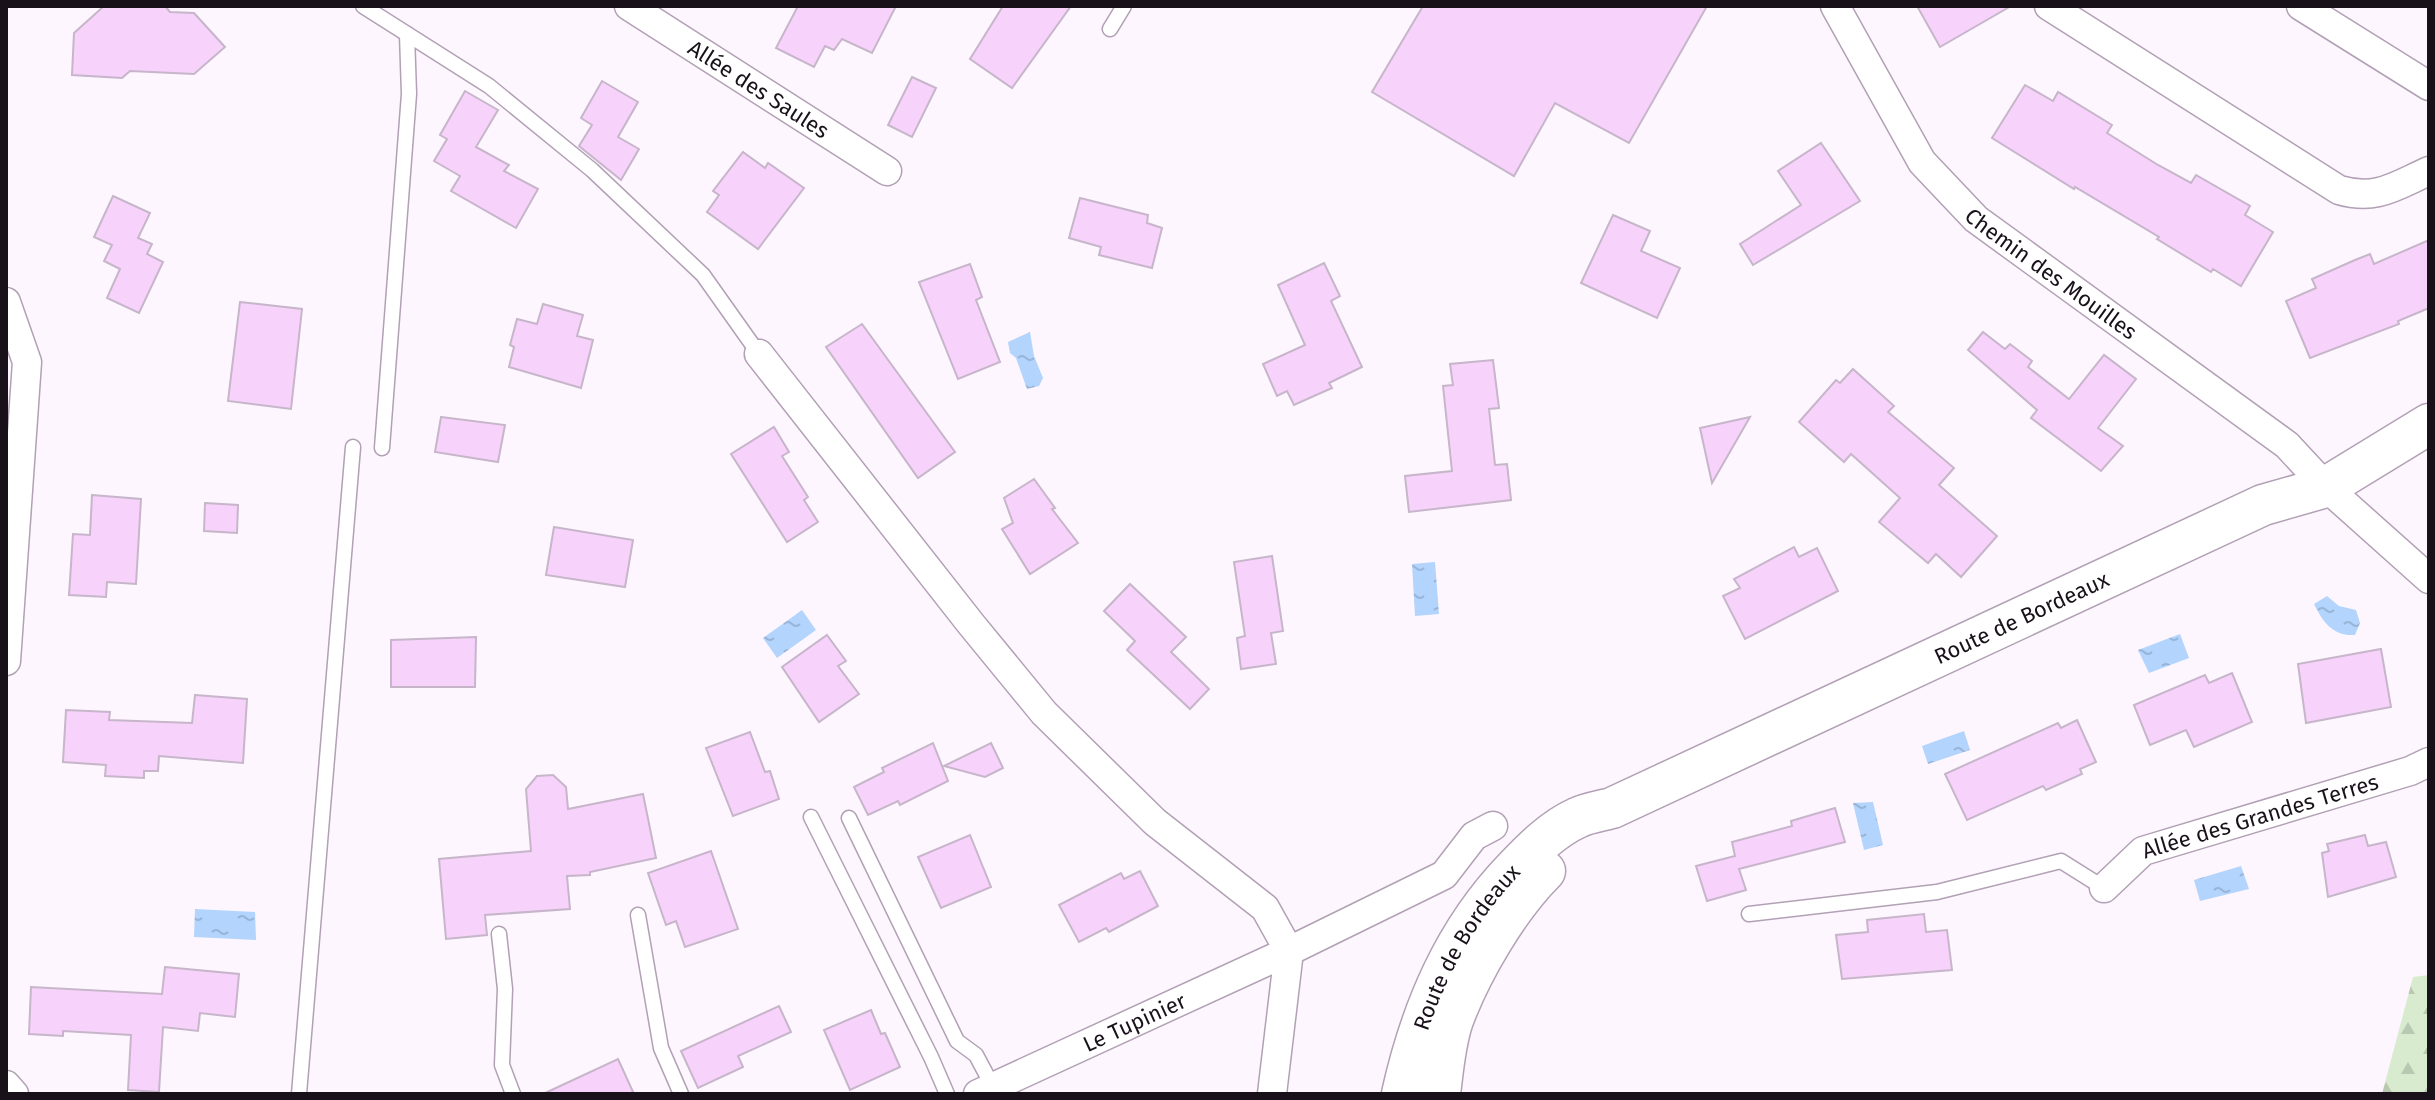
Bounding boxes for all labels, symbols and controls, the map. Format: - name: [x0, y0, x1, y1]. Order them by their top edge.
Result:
- street label: Allée des Saules: [683, 34, 834, 144]
- street label: Chemin des Mouilles: [1959, 202, 2142, 345]
- street label: Route de Bordeaux: [1930, 565, 2113, 670]
- street label: Allée des Grandes Terres: [2139, 768, 2381, 864]
- street label: Route de Bordeaux: [1407, 858, 1526, 1034]
- street label: Le Tupinier: [1078, 987, 1191, 1057]

